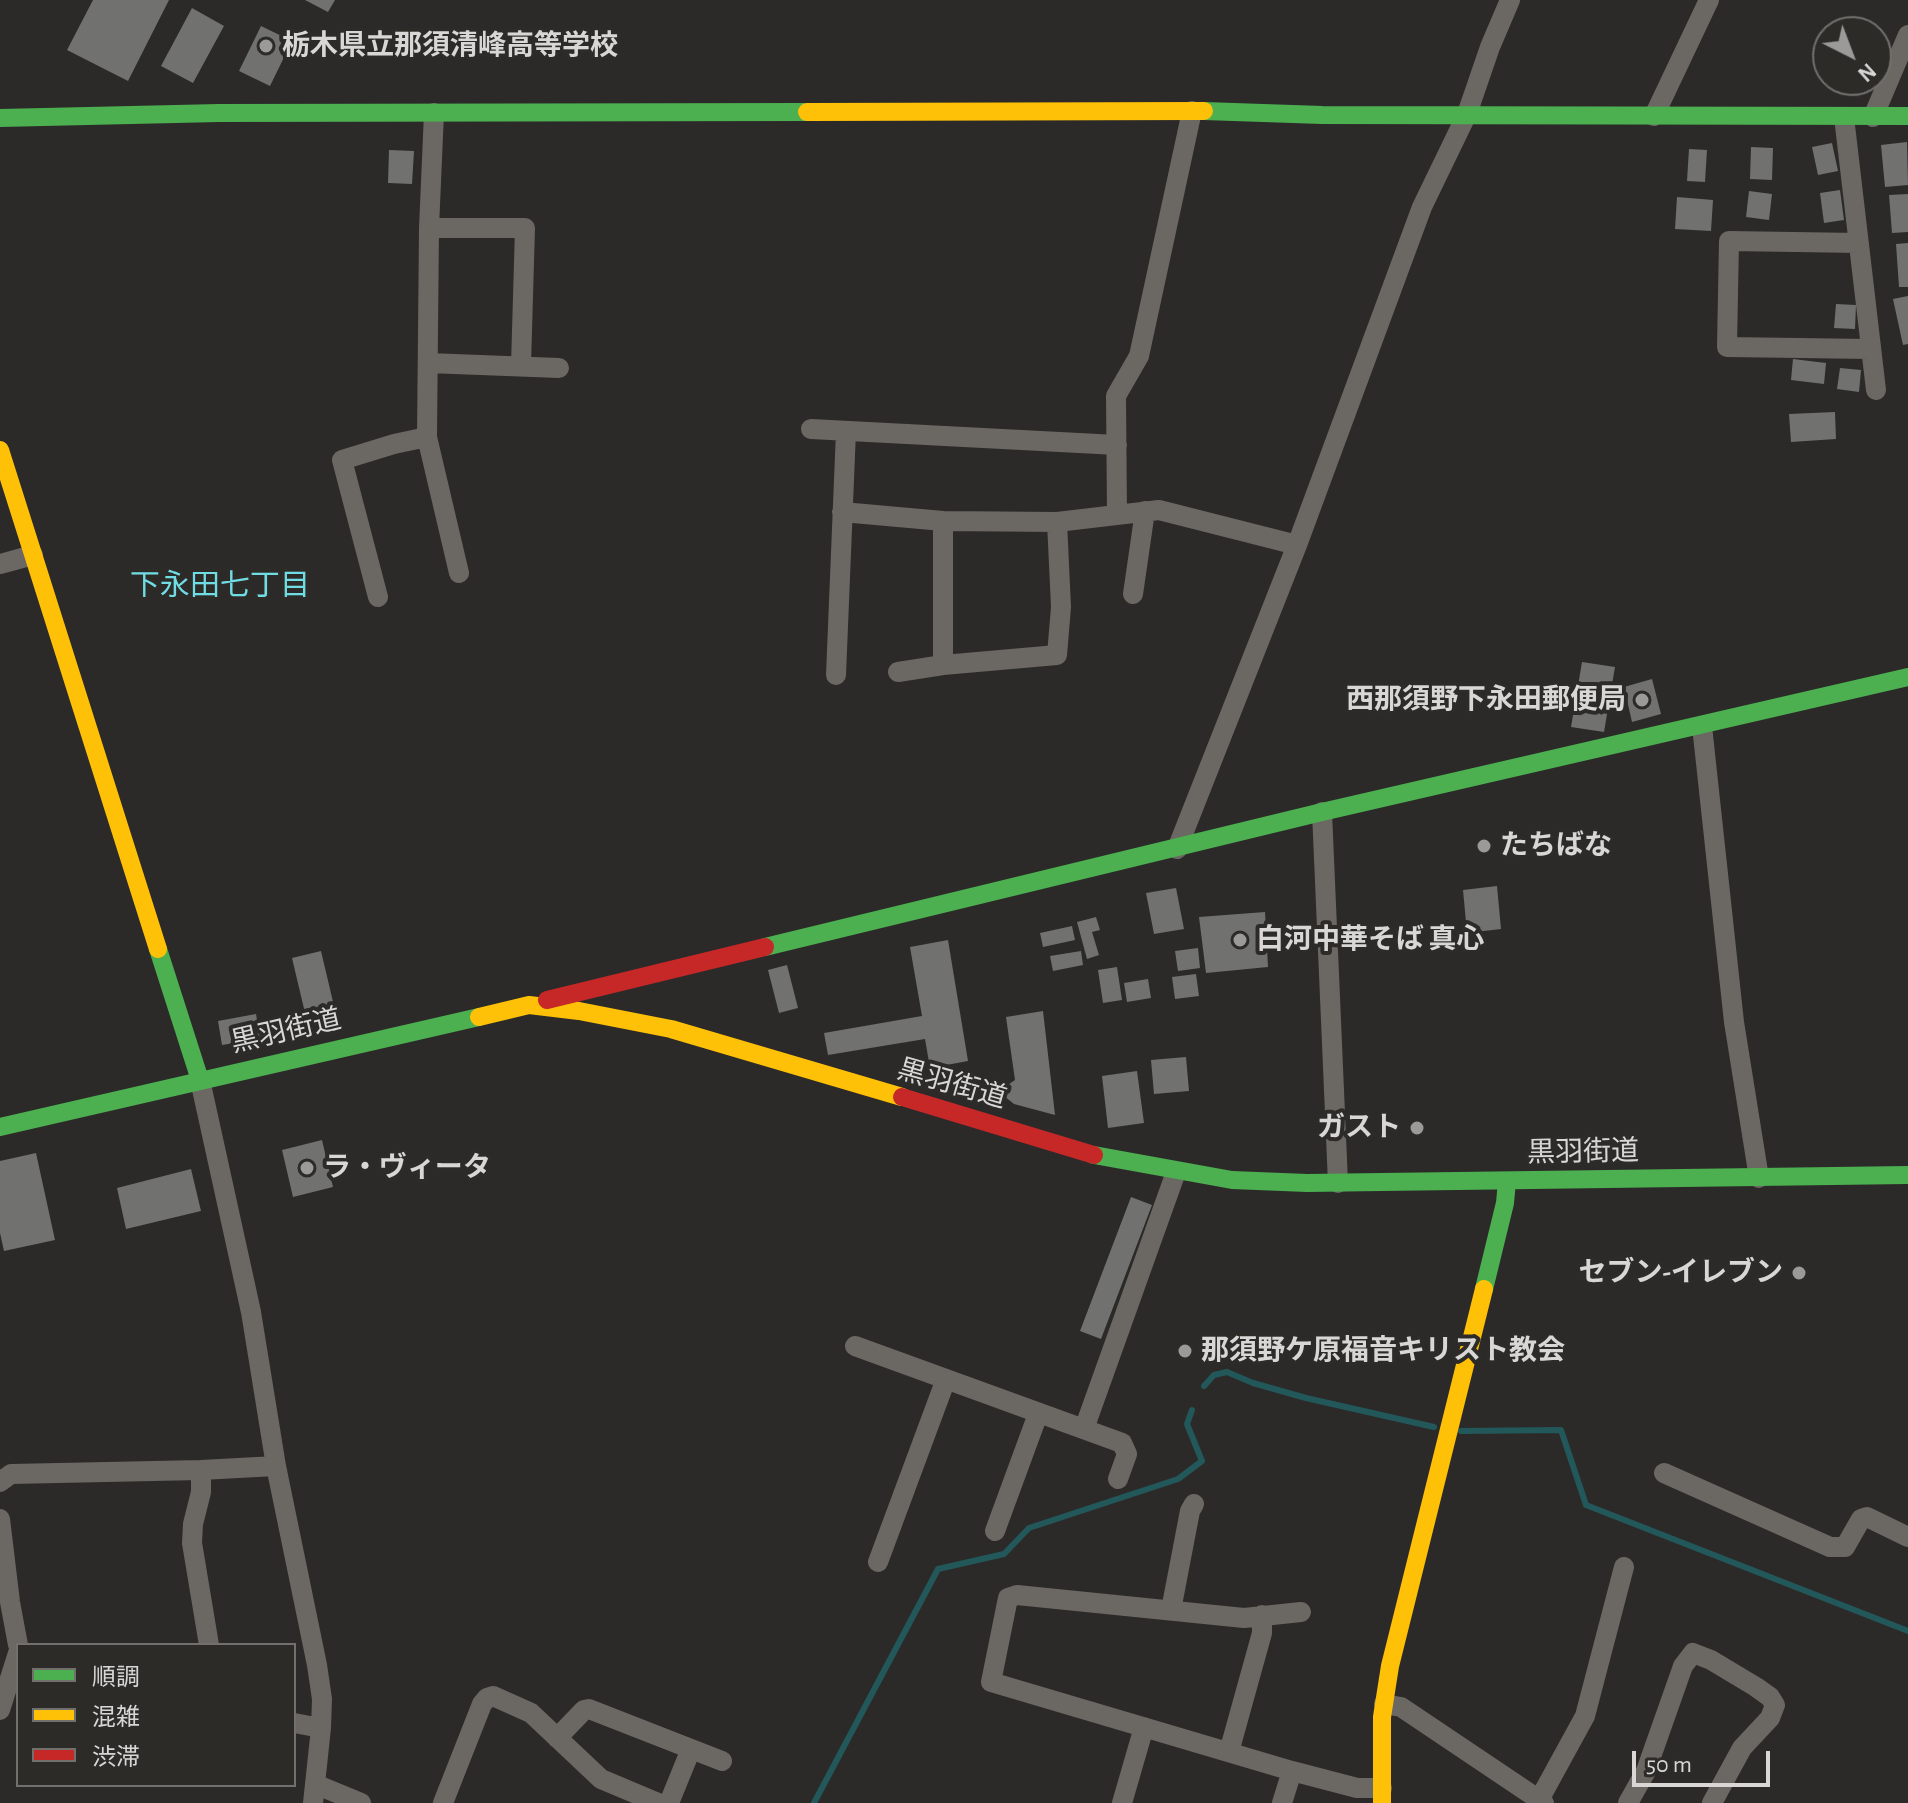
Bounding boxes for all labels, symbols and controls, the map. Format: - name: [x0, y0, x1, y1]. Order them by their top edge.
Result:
- north arrow: [1812, 16, 1892, 96]
- place label: 栃木県立那須清峰高等学校: [282, 29, 618, 63]
- marker: 栃木県立那須清峰高等学校: [257, 37, 275, 55]
- text: N: [1854, 59, 1880, 86]
- district label: 下永田七丁目: [130, 568, 310, 604]
- place label: 西那須野下永田郵便局: [1346, 683, 1626, 717]
- marker: 西那須野下永田郵便局: [1633, 691, 1651, 709]
- place label: たちばな: [1500, 829, 1612, 863]
- marker: たちばな: [1475, 837, 1493, 855]
- place label: 白河中華そば 真心: [1256, 923, 1484, 957]
- marker: 白河中華そば 真心: [1231, 931, 1249, 949]
- street label: 黒羽街道: [228, 1002, 344, 1060]
- street label: 黒羽街道: [894, 1052, 1010, 1116]
- place label: ガスト: [1317, 1111, 1401, 1145]
- marker: ガスト: [1408, 1119, 1426, 1137]
- street label: 黒羽街道: [1527, 1134, 1639, 1170]
- place label: ラ・ヴィータ: [323, 1151, 491, 1185]
- marker: ラ・ヴィータ: [298, 1159, 316, 1177]
- place label: セブン-イレブン: [1578, 1256, 1783, 1290]
- marker: セブン-イレブン: [1790, 1264, 1808, 1282]
- place label: 那須野ケ原福音キリスト教会: [1201, 1334, 1565, 1368]
- marker: 那須野ケ原福音キリスト教会: [1176, 1342, 1194, 1360]
- legend: [16, 1643, 296, 1787]
- text: 順調: [92, 1666, 140, 1690]
- text: 混雑: [92, 1706, 140, 1730]
- scale bar: [1636, 1735, 1774, 1785]
- text: 渋滞: [92, 1746, 140, 1770]
- text: 50 m: [1646, 1753, 1692, 1777]

